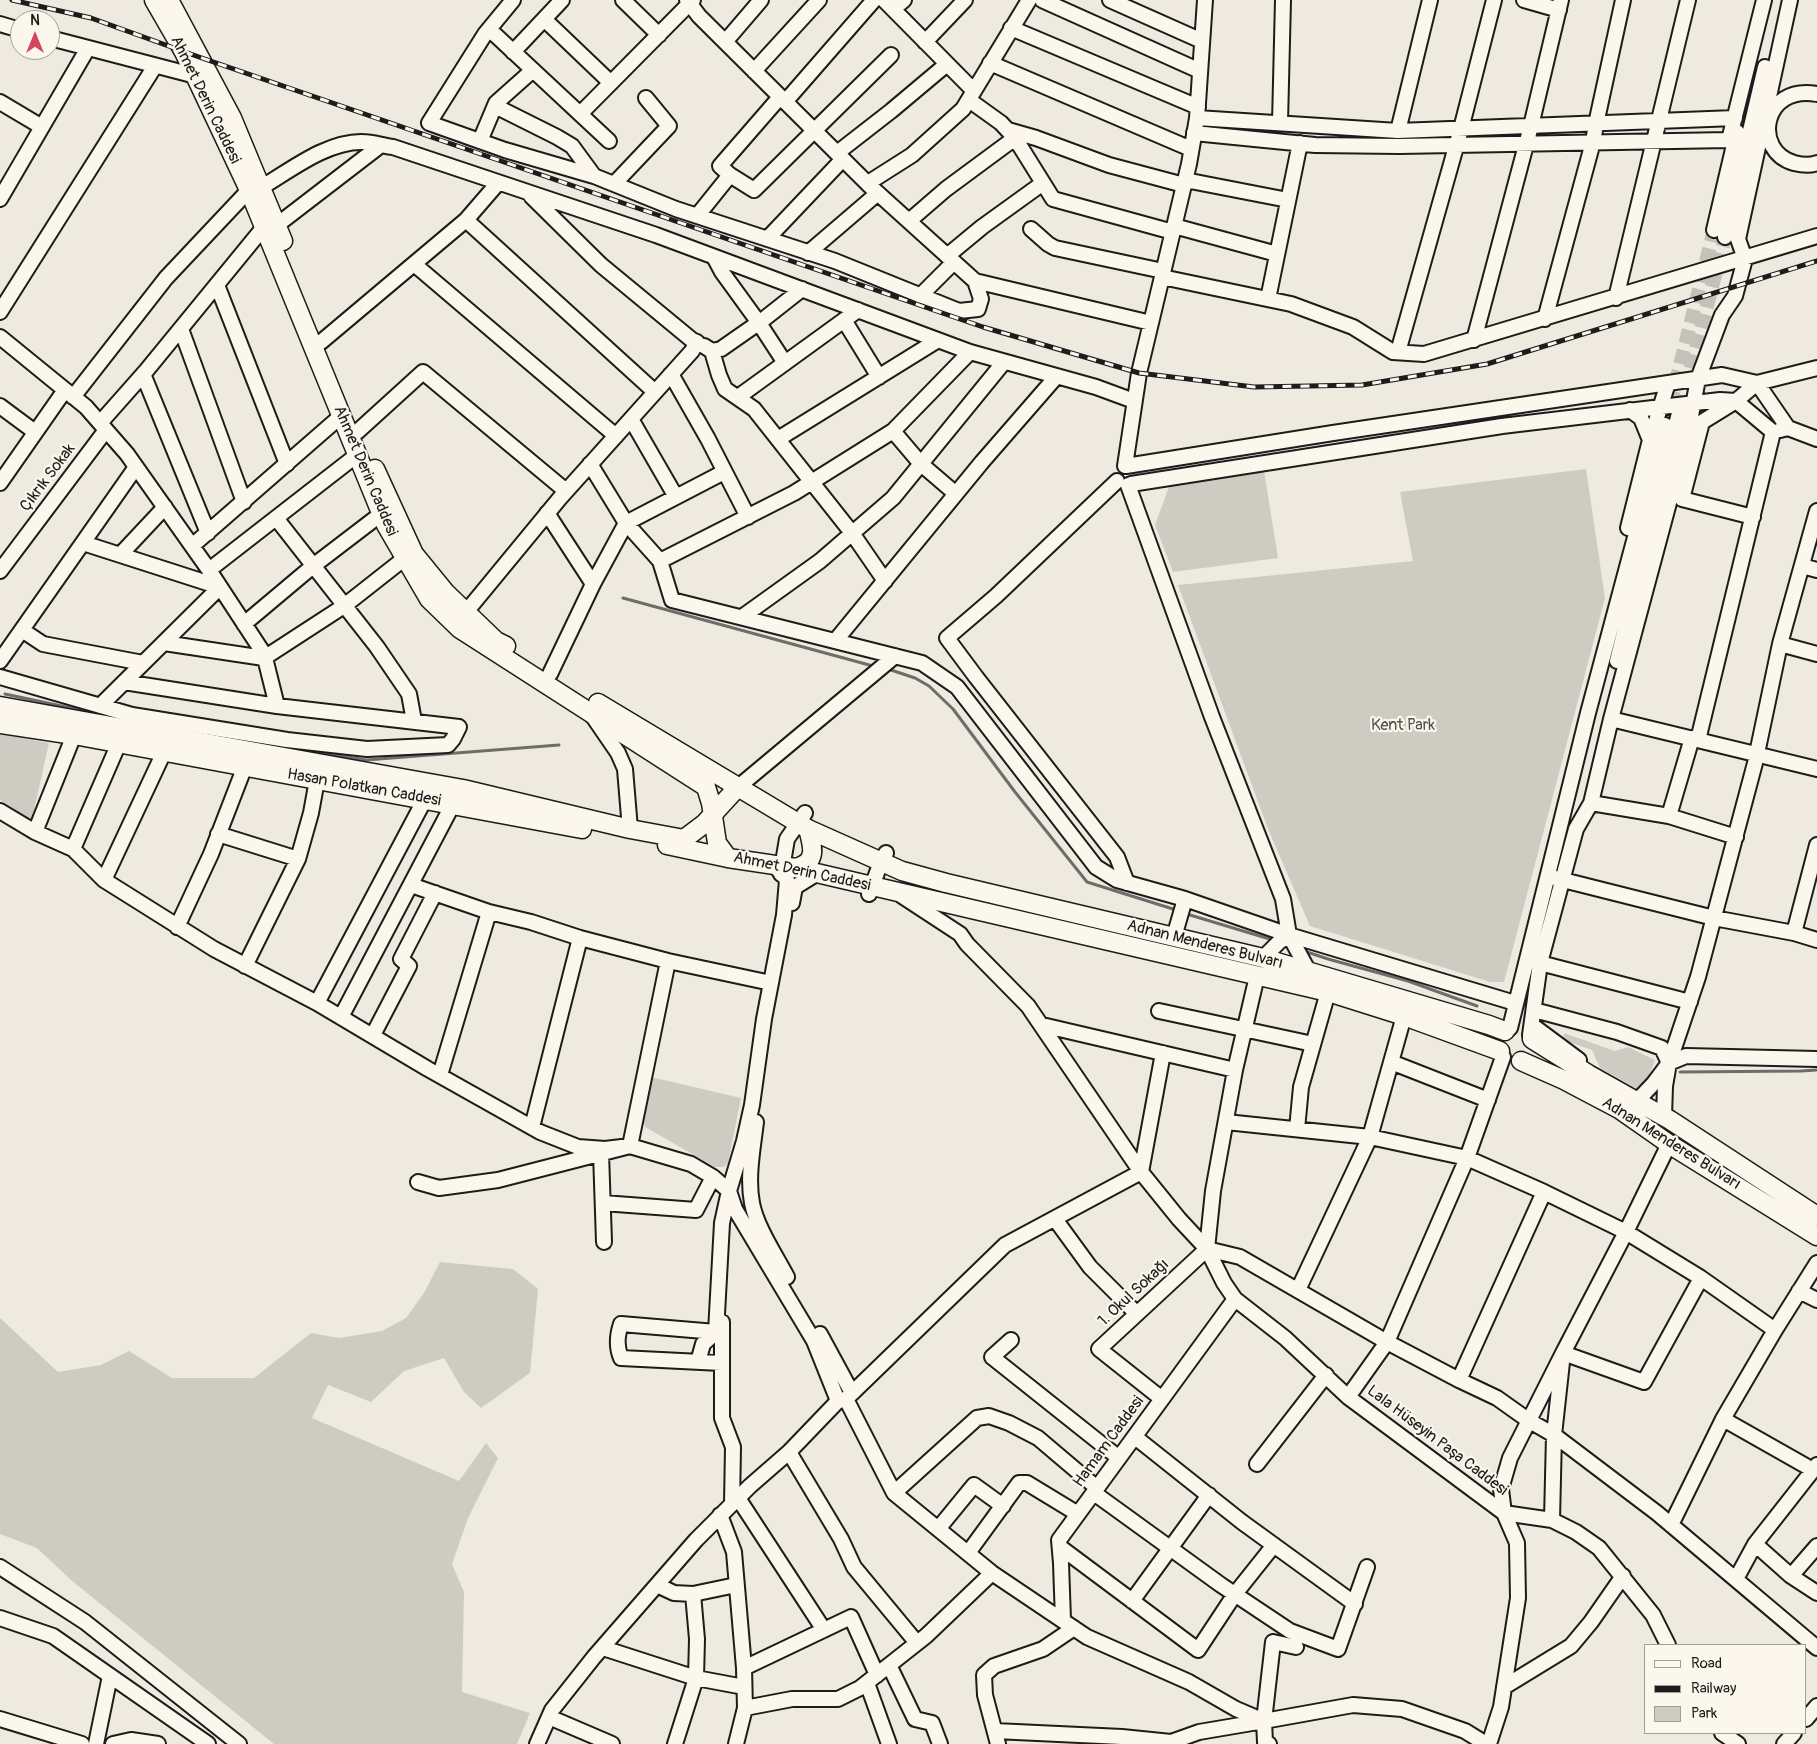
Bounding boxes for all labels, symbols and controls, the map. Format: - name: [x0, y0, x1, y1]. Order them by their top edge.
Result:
- north arrow: [10, 10, 60, 60]
- text: N: [30, 12, 40, 29]
- street label: Ahmet Derin Caddesi: [166, 33, 244, 167]
- street label: Ahmet Derin Caddesi: [329, 403, 401, 539]
- street label: Çıkrık Sokak: [16, 440, 80, 516]
- park label: Kent Park: [1371, 716, 1435, 736]
- street label: Hasan Polatkan Caddesi: [285, 765, 443, 811]
- street label: Ahmet Derin Caddesi: [732, 848, 872, 896]
- street label: Adnan Menderes Bulvarı: [1125, 916, 1285, 974]
- street label: Adnan Menderes Bulvarı: [1598, 1093, 1744, 1195]
- street label: 1. Okul Sokağı: [1095, 1255, 1173, 1331]
- street label: Lala Hüseyin Paşa Caddesi: [1363, 1382, 1511, 1500]
- street label: Hamam Caddesi: [1070, 1393, 1148, 1491]
- legend: [1644, 1644, 1807, 1734]
- text: Road: [1691, 1654, 1722, 1673]
- text: Railway: [1691, 1679, 1736, 1698]
- text: Park: [1691, 1704, 1717, 1723]

